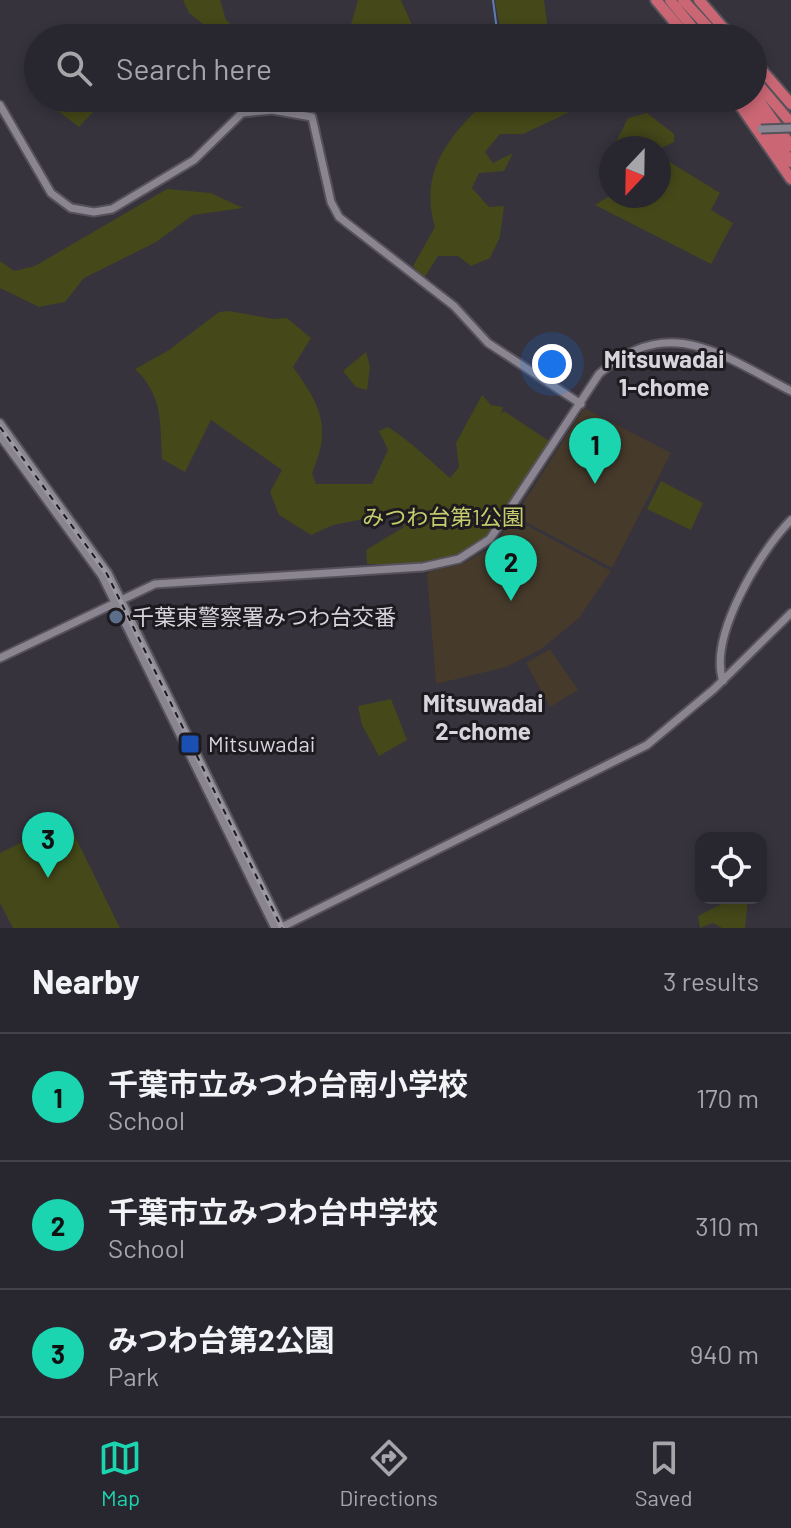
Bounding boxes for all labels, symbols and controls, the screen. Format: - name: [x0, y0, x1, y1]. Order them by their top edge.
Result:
- search box: [24, 24, 767, 112]
- icon: search: [52, 46, 96, 90]
- text: Search here: [116, 50, 272, 86]
- north arrow: [599, 136, 671, 208]
- your location: [532, 344, 572, 384]
- district label: Mitsuwadai 1-chome: [604, 344, 724, 401]
- pin: 1: [569, 418, 621, 484]
- park label: みつわ台第1公園: [362, 503, 524, 529]
- pin: 2: [485, 535, 537, 601]
- place label: 千葉東警察署みつわ台交番: [132, 603, 396, 629]
- marker: 千葉東警察署みつわ台交番: [107, 608, 125, 626]
- district label: Mitsuwadai 2-chome: [423, 688, 543, 745]
- place label: Mitsuwadai: [208, 730, 315, 756]
- marker: Mitsuwadai: [179, 733, 201, 755]
- pin: 3: [22, 812, 74, 878]
- map controls: [695, 832, 767, 904]
- button: locate: [695, 832, 767, 904]
- text: Nearby: [32, 960, 140, 1001]
- text: 3 results: [663, 965, 759, 996]
- text: 千葉市立みつわ台南小学校: [108, 1065, 468, 1101]
- text: 1: [53, 1082, 63, 1113]
- text: 170 m: [696, 1082, 759, 1113]
- text: School: [108, 1104, 185, 1135]
- text: 千葉市立みつわ台中学校: [108, 1193, 438, 1229]
- text: 2: [51, 1210, 65, 1241]
- text: 310 m: [695, 1210, 759, 1241]
- text: School: [108, 1232, 185, 1263]
- text: みつわ台第2公園: [108, 1321, 335, 1357]
- text: 3: [51, 1338, 65, 1369]
- text: 940 m: [690, 1338, 759, 1369]
- text: Park: [108, 1360, 159, 1391]
- tab: Map: [98, 1436, 142, 1510]
- tab: Directions: [339, 1436, 438, 1510]
- tab: Saved: [635, 1436, 692, 1510]

